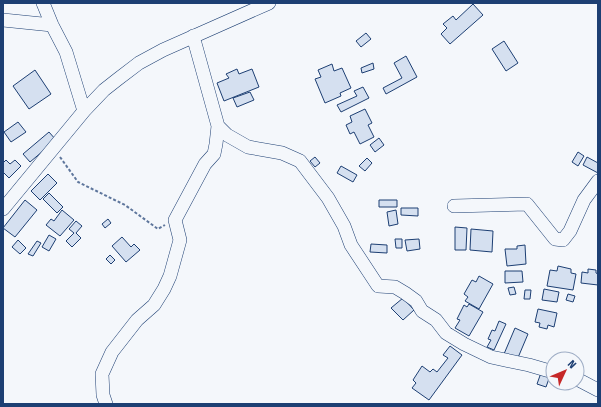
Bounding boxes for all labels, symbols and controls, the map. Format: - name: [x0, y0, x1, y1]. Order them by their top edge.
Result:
- north arrow: [545, 351, 585, 391]
- text: N: [565, 358, 579, 371]

